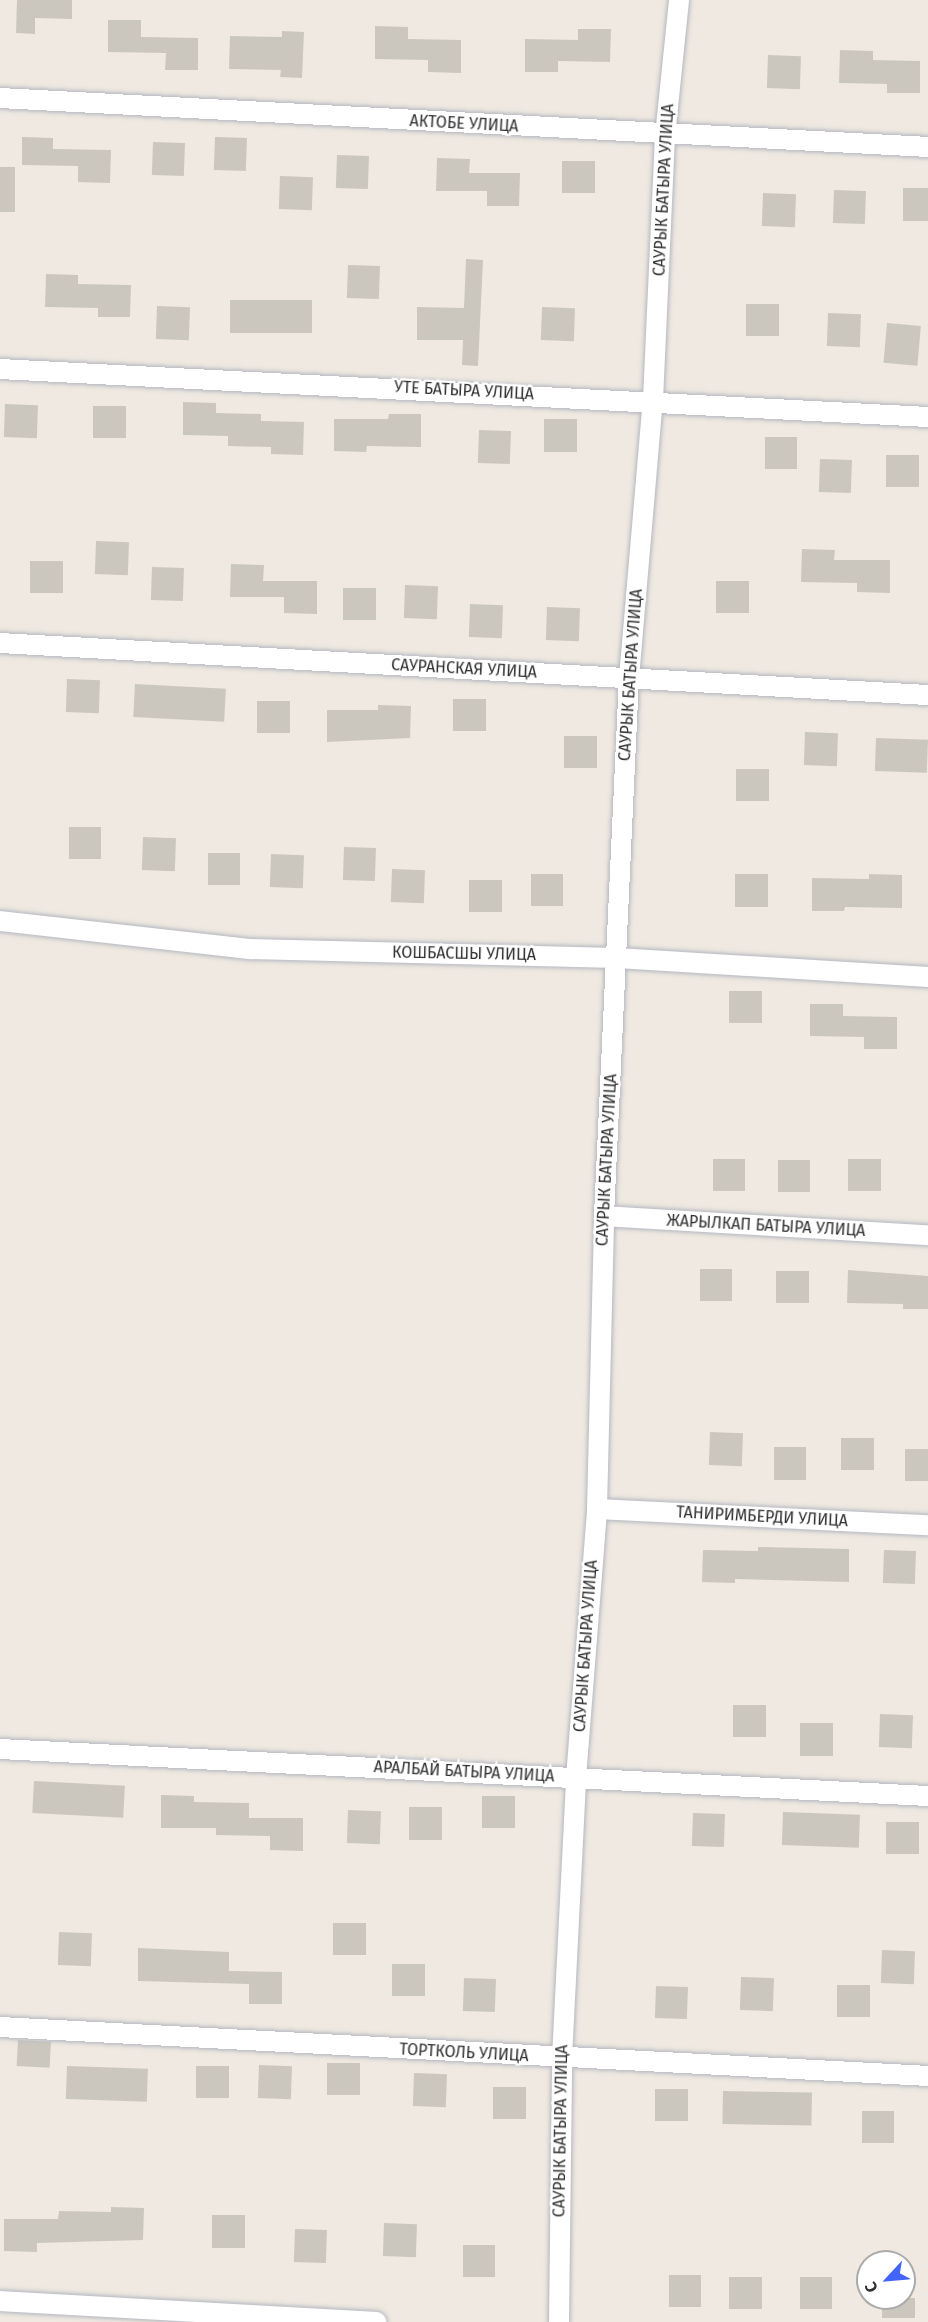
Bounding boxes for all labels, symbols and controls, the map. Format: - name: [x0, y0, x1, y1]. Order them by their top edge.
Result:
- street label: САУРЫК БАТЫРА УЛИЦА: [650, 103, 678, 277]
- street label: АКТОБЕ УЛИЦА: [409, 112, 519, 136]
- street label: УТЕ БАТЫРА УЛИЦА: [394, 378, 534, 404]
- street label: САУРЫК БАТЫРА УЛИЦА: [615, 588, 647, 762]
- street label: САУРАНСКАЯ УЛИЦА: [391, 656, 537, 682]
- street label: КОШБАСШЫ УЛИЦА: [392, 943, 536, 965]
- street label: САУРЫК БАТЫРА УЛИЦА: [593, 1073, 621, 1247]
- street label: ЖАРЫЛКАП БАТЫРА УЛИЦА: [666, 1211, 866, 1241]
- street label: ТАНИРИМБЕРДИ УЛИЦА: [676, 1503, 848, 1531]
- street label: САУРЫК БАТЫРА УЛИЦА: [570, 1559, 602, 1733]
- street label: АРАЛБАЙ БАТЫРА УЛИЦА: [373, 1758, 555, 1786]
- street label: ТОРТКОЛЬ УЛИЦА: [399, 2040, 529, 2066]
- street label: САУРЫК БАТЫРА УЛИЦА: [550, 2044, 572, 2218]
- north arrow: [856, 2250, 916, 2310]
- text: С: [861, 2279, 882, 2296]

